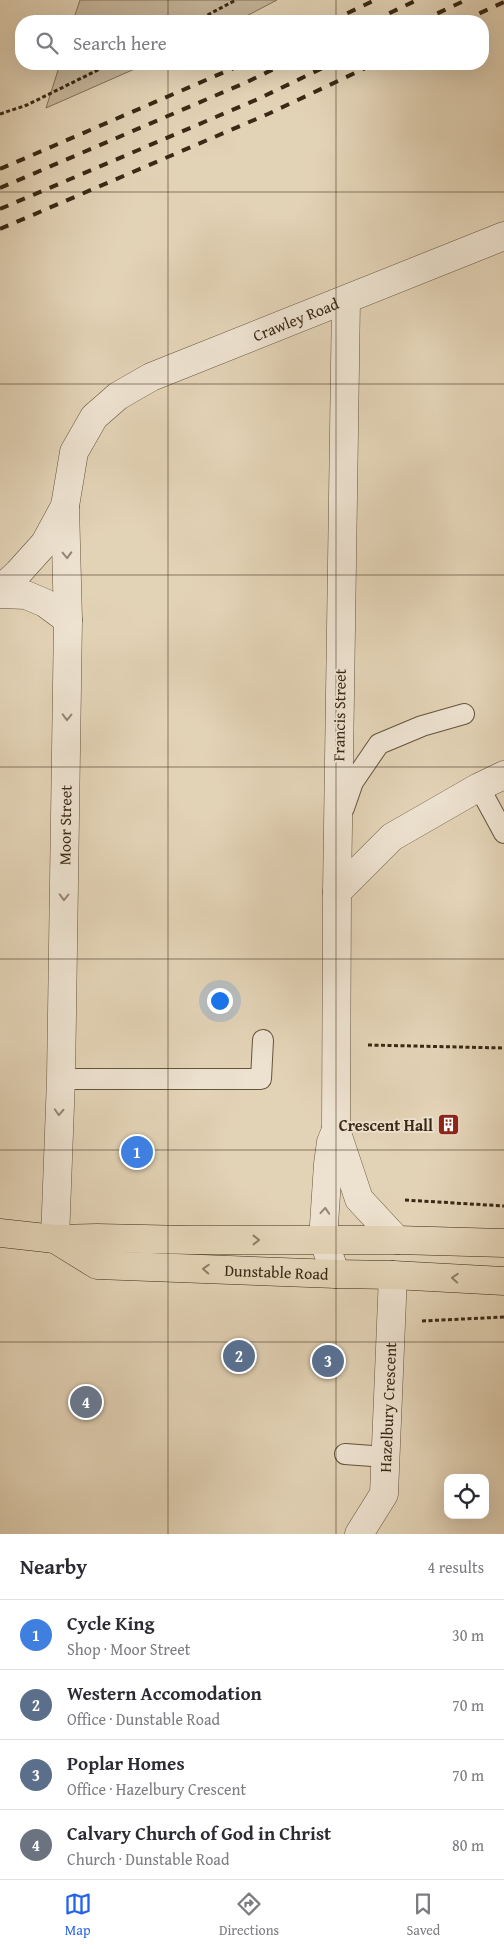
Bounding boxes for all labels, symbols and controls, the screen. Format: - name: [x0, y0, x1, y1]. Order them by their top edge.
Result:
- search box: [15, 15, 489, 70]
- icon: search: [33, 29, 61, 57]
- text: Search here: [73, 29, 167, 57]
- street label: Crawley Road: [249, 291, 343, 347]
- one-way arrow: [61, 551, 72, 559]
- street label: Francis Street: [326, 668, 352, 762]
- one-way arrow: [62, 714, 72, 721]
- street label: Moor Street: [52, 785, 77, 865]
- one-way arrow: [59, 894, 69, 901]
- your location: [207, 988, 233, 1014]
- one-way arrow: [54, 1108, 65, 1116]
- place label: Crescent Hall: [339, 1113, 433, 1137]
- building icon: Crescent Hall: [437, 1113, 461, 1137]
- pin: 1: [121, 1133, 153, 1171]
- one-way arrow: [319, 1206, 330, 1214]
- one-way arrow: [253, 1235, 261, 1245]
- street label: Dunstable Road: [224, 1258, 329, 1286]
- one-way arrow: [201, 1264, 209, 1275]
- one-way arrow: [451, 1273, 459, 1284]
- pin: 2: [223, 1337, 255, 1375]
- street label: Hazelbury Crescent: [373, 1341, 402, 1473]
- pin: 3: [312, 1342, 344, 1380]
- pin: 4: [70, 1383, 102, 1421]
- map controls: [444, 1474, 489, 1519]
- button: locate: [444, 1474, 489, 1519]
- text: Nearby: [20, 1551, 87, 1582]
- text: 4 results: [427, 1555, 484, 1579]
- text: Cycle King: [67, 1609, 155, 1637]
- text: 1: [32, 1623, 40, 1647]
- text: 30 m: [452, 1623, 484, 1647]
- text: Shop · Moor Street: [67, 1637, 190, 1661]
- text: Western Accomodation: [67, 1679, 262, 1707]
- text: 2: [32, 1693, 40, 1717]
- text: 70 m: [452, 1693, 484, 1717]
- text: Office · Dunstable Road: [67, 1707, 220, 1731]
- text: Poplar Homes: [67, 1749, 185, 1777]
- text: 3: [32, 1763, 40, 1787]
- text: 70 m: [452, 1763, 484, 1787]
- text: Office · Hazelbury Crescent: [67, 1777, 246, 1801]
- text: Calvary Church of God in Christ: [67, 1819, 331, 1847]
- text: 4: [32, 1833, 40, 1857]
- text: 80 m: [452, 1833, 484, 1857]
- text: Church · Dunstable Road: [67, 1847, 229, 1871]
- tab: Map: [64, 1890, 92, 1940]
- tab: Directions: [219, 1890, 279, 1940]
- tab: Saved: [406, 1890, 440, 1940]

